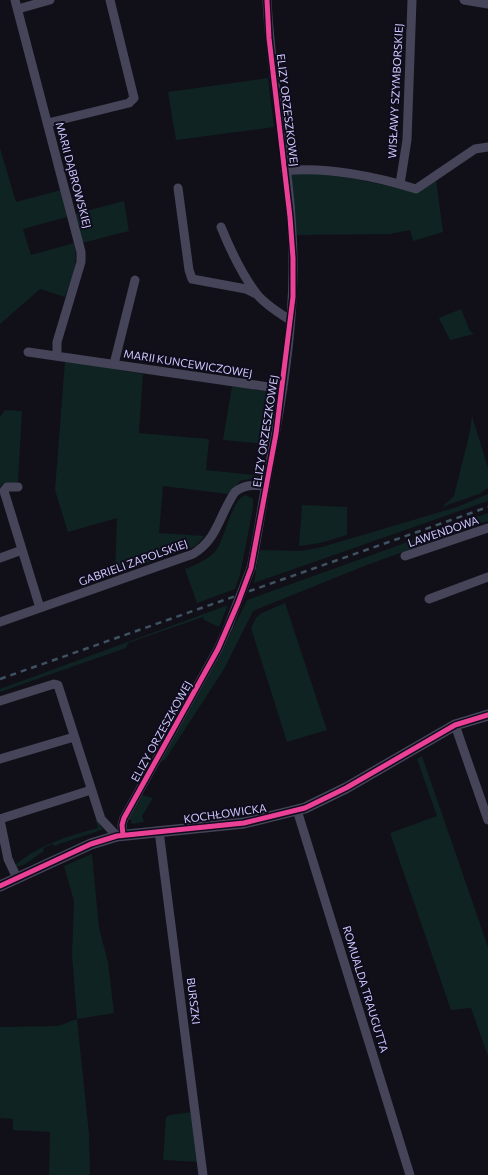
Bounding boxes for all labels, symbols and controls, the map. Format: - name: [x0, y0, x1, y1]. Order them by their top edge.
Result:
- street label: WISŁAWY SZYMBORSKIEJ: [385, 23, 406, 159]
- street label: ELIZY ORZESZKOWEJ: [274, 53, 301, 167]
- street label: MARII DĄBROWSKIEJ: [53, 120, 94, 230]
- street label: MARII KUNCEWICZOWEJ: [122, 346, 253, 381]
- street label: ELIZY ORZESZKOWEJ: [250, 374, 281, 488]
- street label: LAWENDOWA: [406, 513, 480, 549]
- street label: GABRIELI ZAPOLSKIEJ: [77, 536, 190, 589]
- street label: ELIZY ORZESZKOWEJ: [128, 678, 195, 784]
- street label: KOCHŁOWICKA: [183, 801, 268, 825]
- street label: ROMUALDA TRAUGUTTA: [340, 924, 392, 1054]
- street label: BURSZKI: [185, 977, 203, 1025]

